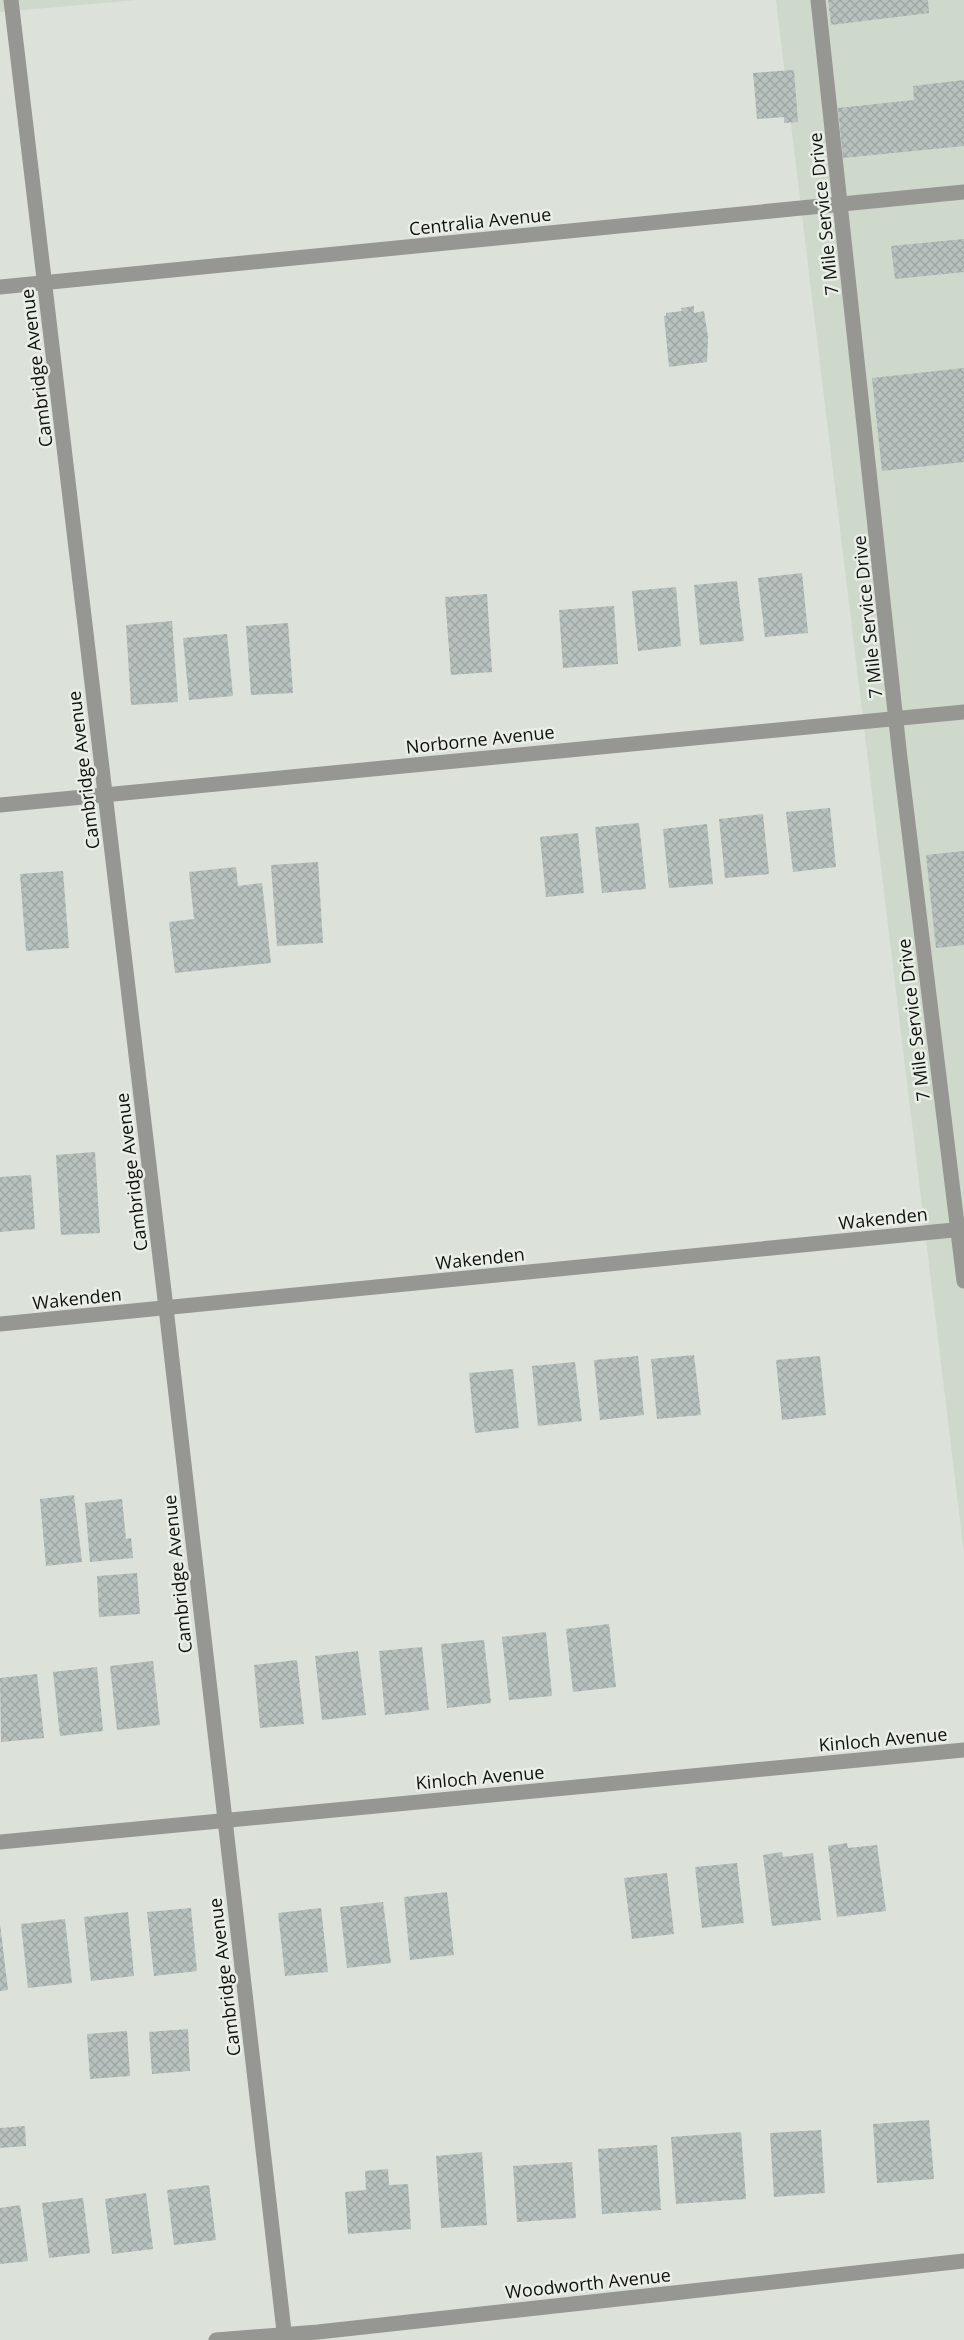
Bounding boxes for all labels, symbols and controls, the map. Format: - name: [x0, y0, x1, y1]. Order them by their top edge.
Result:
- street label: 7 Mile Service Drive: [803, 132, 843, 296]
- street label: Centralia Avenue: [408, 202, 552, 240]
- street label: Cambridge Avenue: [14, 288, 58, 448]
- street label: 7 Mile Service Drive: [847, 535, 887, 699]
- street label: Cambridge Avenue: [61, 690, 105, 850]
- street label: Norborne Avenue: [404, 719, 556, 759]
- street label: 7 Mile Service Drive: [891, 937, 935, 1103]
- street label: Cambridge Avenue: [109, 1092, 153, 1252]
- street label: Wakenden: [837, 1201, 929, 1235]
- street label: Wakenden: [434, 1241, 526, 1275]
- street label: Wakenden: [31, 1281, 123, 1315]
- street label: Cambridge Avenue: [157, 1494, 197, 1654]
- street label: Kinloch Avenue: [818, 1721, 948, 1757]
- street label: Kinloch Avenue: [415, 1759, 545, 1795]
- street label: Cambridge Avenue: [202, 1897, 246, 2057]
- street label: Woodworth Avenue: [504, 2262, 672, 2304]

